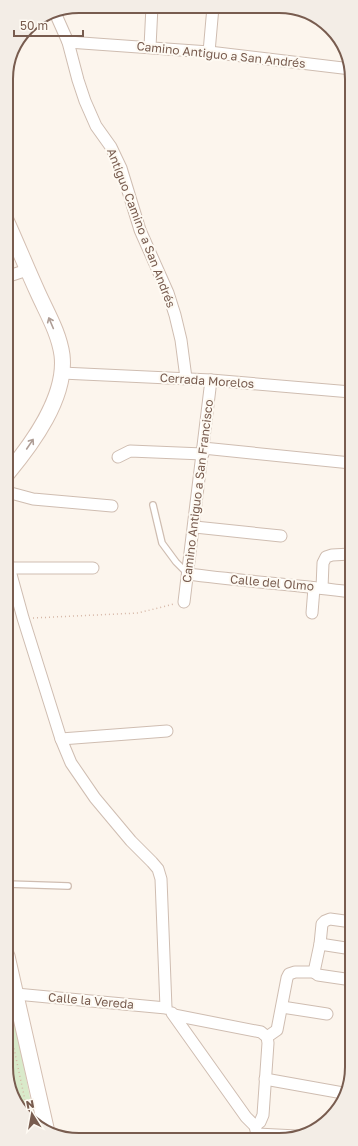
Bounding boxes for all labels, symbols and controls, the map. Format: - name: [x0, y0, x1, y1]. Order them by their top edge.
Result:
- scale bar: [14, 12, 83, 38]
- text: 50 m: [20, 18, 48, 33]
- street label: Camino Antiguo a San Andrés: [136, 38, 306, 71]
- street label: Antiguo Camino a San Andrés: [104, 146, 179, 310]
- one-way arrow: [47, 317, 54, 329]
- street label: Cerrada Morelos: [159, 370, 255, 391]
- street label: Camino Antiguo a San Francisco: [179, 398, 216, 584]
- one-way arrow: [26, 438, 34, 449]
- street label: Calle del Olmo: [229, 571, 315, 594]
- street label: Calle la Vereda: [48, 989, 135, 1012]
- north arrow: [12, 1094, 52, 1134]
- text: N: [25, 1097, 35, 1111]

